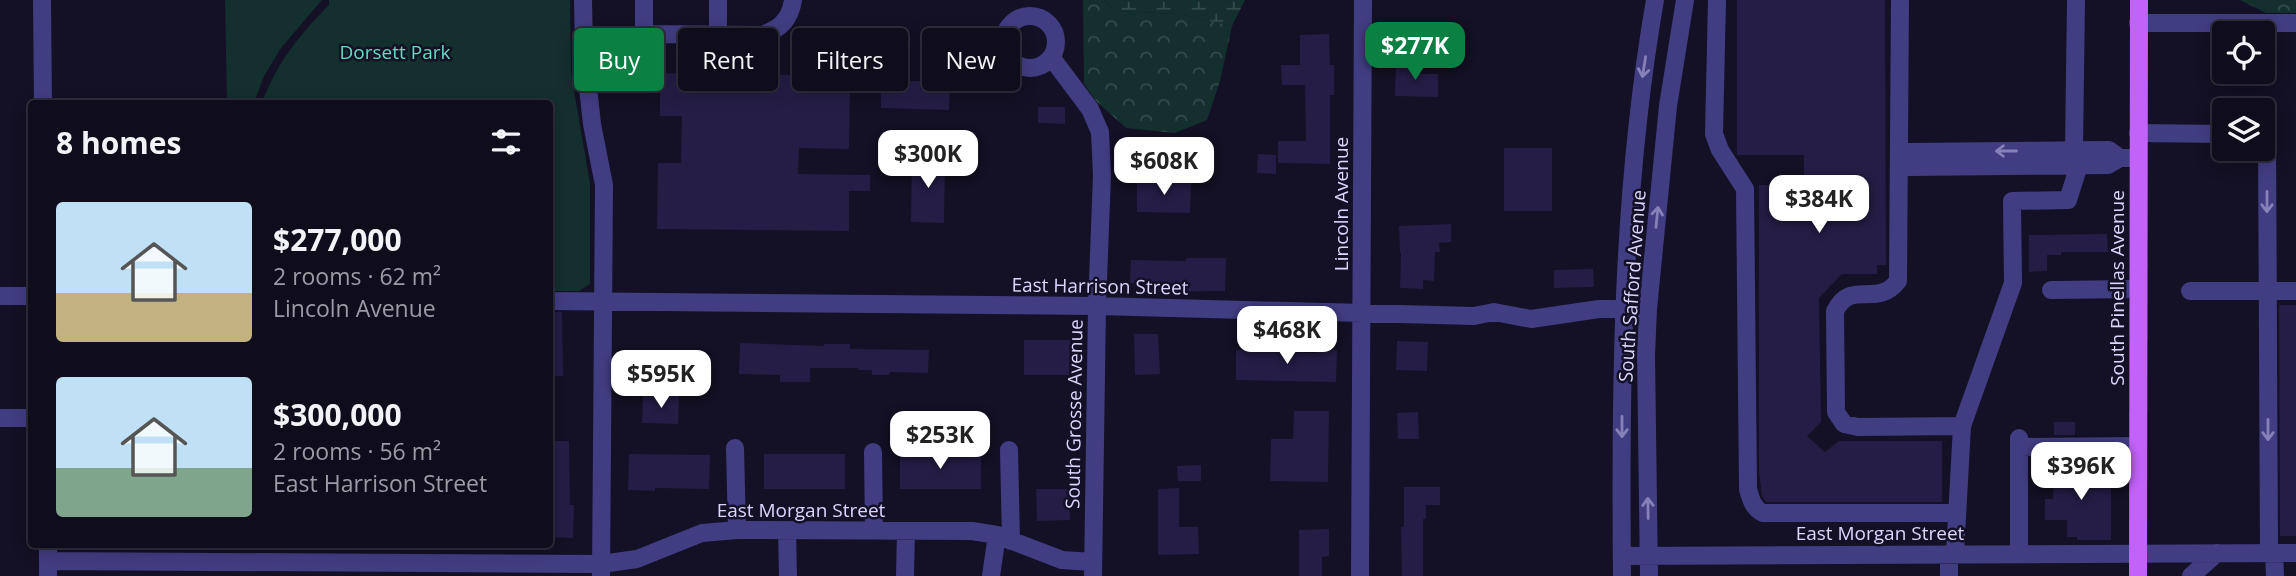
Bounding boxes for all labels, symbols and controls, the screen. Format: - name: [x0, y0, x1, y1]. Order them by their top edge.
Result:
- map controls: [2212, 21, 2275, 161]
- button: locate: [2212, 21, 2275, 84]
- pin: $277K: [1366, 22, 1464, 82]
- chip: Buy: [574, 28, 664, 91]
- chip: Rent: [678, 28, 778, 91]
- chip: Filters: [792, 28, 908, 91]
- chip: New: [922, 28, 1020, 91]
- text: $277K: [1381, 29, 1449, 61]
- park label: Dorsett Park: [340, 39, 450, 65]
- one-way arrow: [1637, 55, 1650, 78]
- button: layers: [2212, 98, 2275, 161]
- text: 8 homes: [56, 122, 181, 163]
- icon: filters: [487, 123, 525, 161]
- pin: $300K: [879, 130, 977, 190]
- text: $300K: [894, 137, 962, 169]
- street label: Lincoln Avenue: [1328, 137, 1354, 271]
- pin: $608K: [1115, 138, 1213, 197]
- text: $608K: [1130, 144, 1198, 176]
- one-way arrow: [1995, 144, 2018, 158]
- pin: $384K: [1770, 176, 1868, 235]
- text: $384K: [1785, 182, 1853, 214]
- street label: South Safford Avenue: [1612, 189, 1652, 383]
- street label: South Pinellas Avenue: [2104, 190, 2130, 386]
- one-way arrow: [2260, 191, 2274, 214]
- one-way arrow: [1650, 206, 1663, 229]
- text: $277,000: [273, 219, 402, 260]
- icon: home: [112, 230, 196, 314]
- text: 2 rooms · 62 m²: [273, 260, 441, 292]
- street label: East Harrison Street: [1011, 271, 1189, 301]
- text: Lincoln Avenue: [273, 292, 436, 324]
- pin: $468K: [1238, 306, 1336, 366]
- text: $468K: [1253, 313, 1321, 345]
- street label: South Grosse Avenue: [1059, 319, 1089, 509]
- pin: $595K: [612, 350, 710, 410]
- text: $595K: [627, 357, 695, 389]
- text: $300,000: [273, 394, 402, 435]
- icon: home: [112, 405, 196, 489]
- pin: $253K: [891, 412, 989, 471]
- one-way arrow: [1615, 415, 1629, 438]
- text: $253K: [906, 418, 974, 450]
- one-way arrow: [2261, 418, 2275, 441]
- text: 2 rooms · 56 m²: [273, 435, 441, 467]
- pin: $396K: [2032, 442, 2130, 502]
- text: $396K: [2047, 449, 2115, 481]
- text: East Harrison Street: [273, 467, 487, 499]
- street label: East Morgan Street: [717, 497, 886, 523]
- one-way arrow: [1641, 497, 1655, 520]
- street label: East Morgan Street: [1796, 520, 1965, 546]

